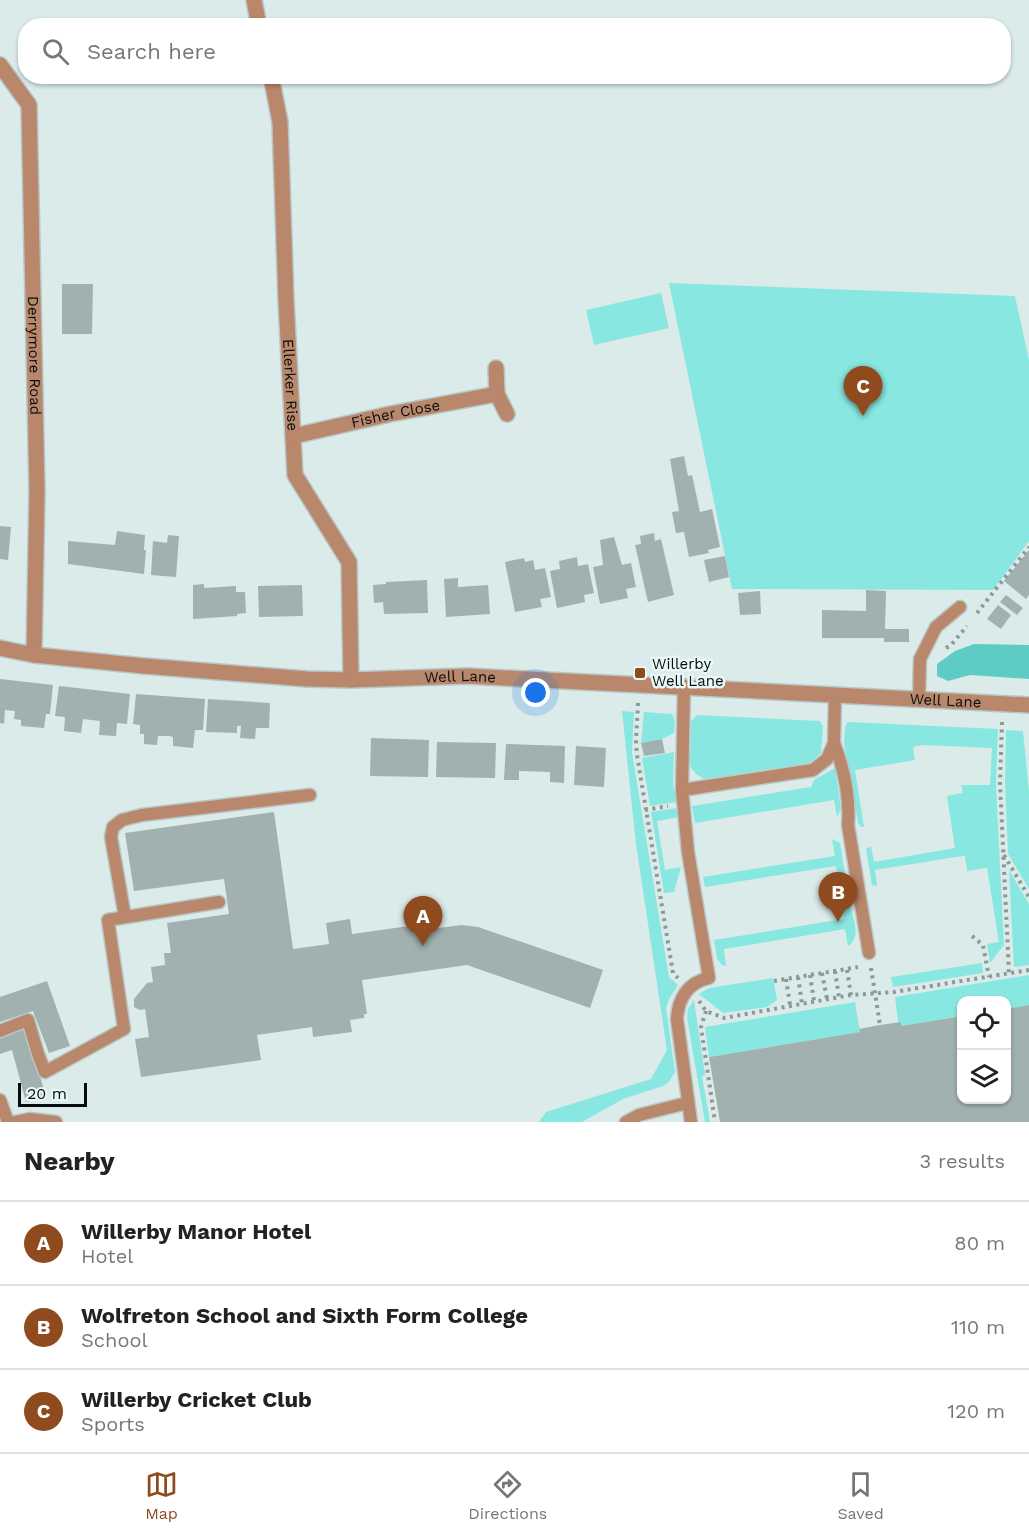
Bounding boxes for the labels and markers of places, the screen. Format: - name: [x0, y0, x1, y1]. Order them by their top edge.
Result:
- pin: C: [844, 366, 882, 416]
- place label: Willerby Well Lane: [652, 655, 724, 690]
- marker: Willerby Well Lane: [633, 666, 647, 680]
- pin: B: [818, 872, 858, 922]
- pin: A: [404, 896, 442, 946]

